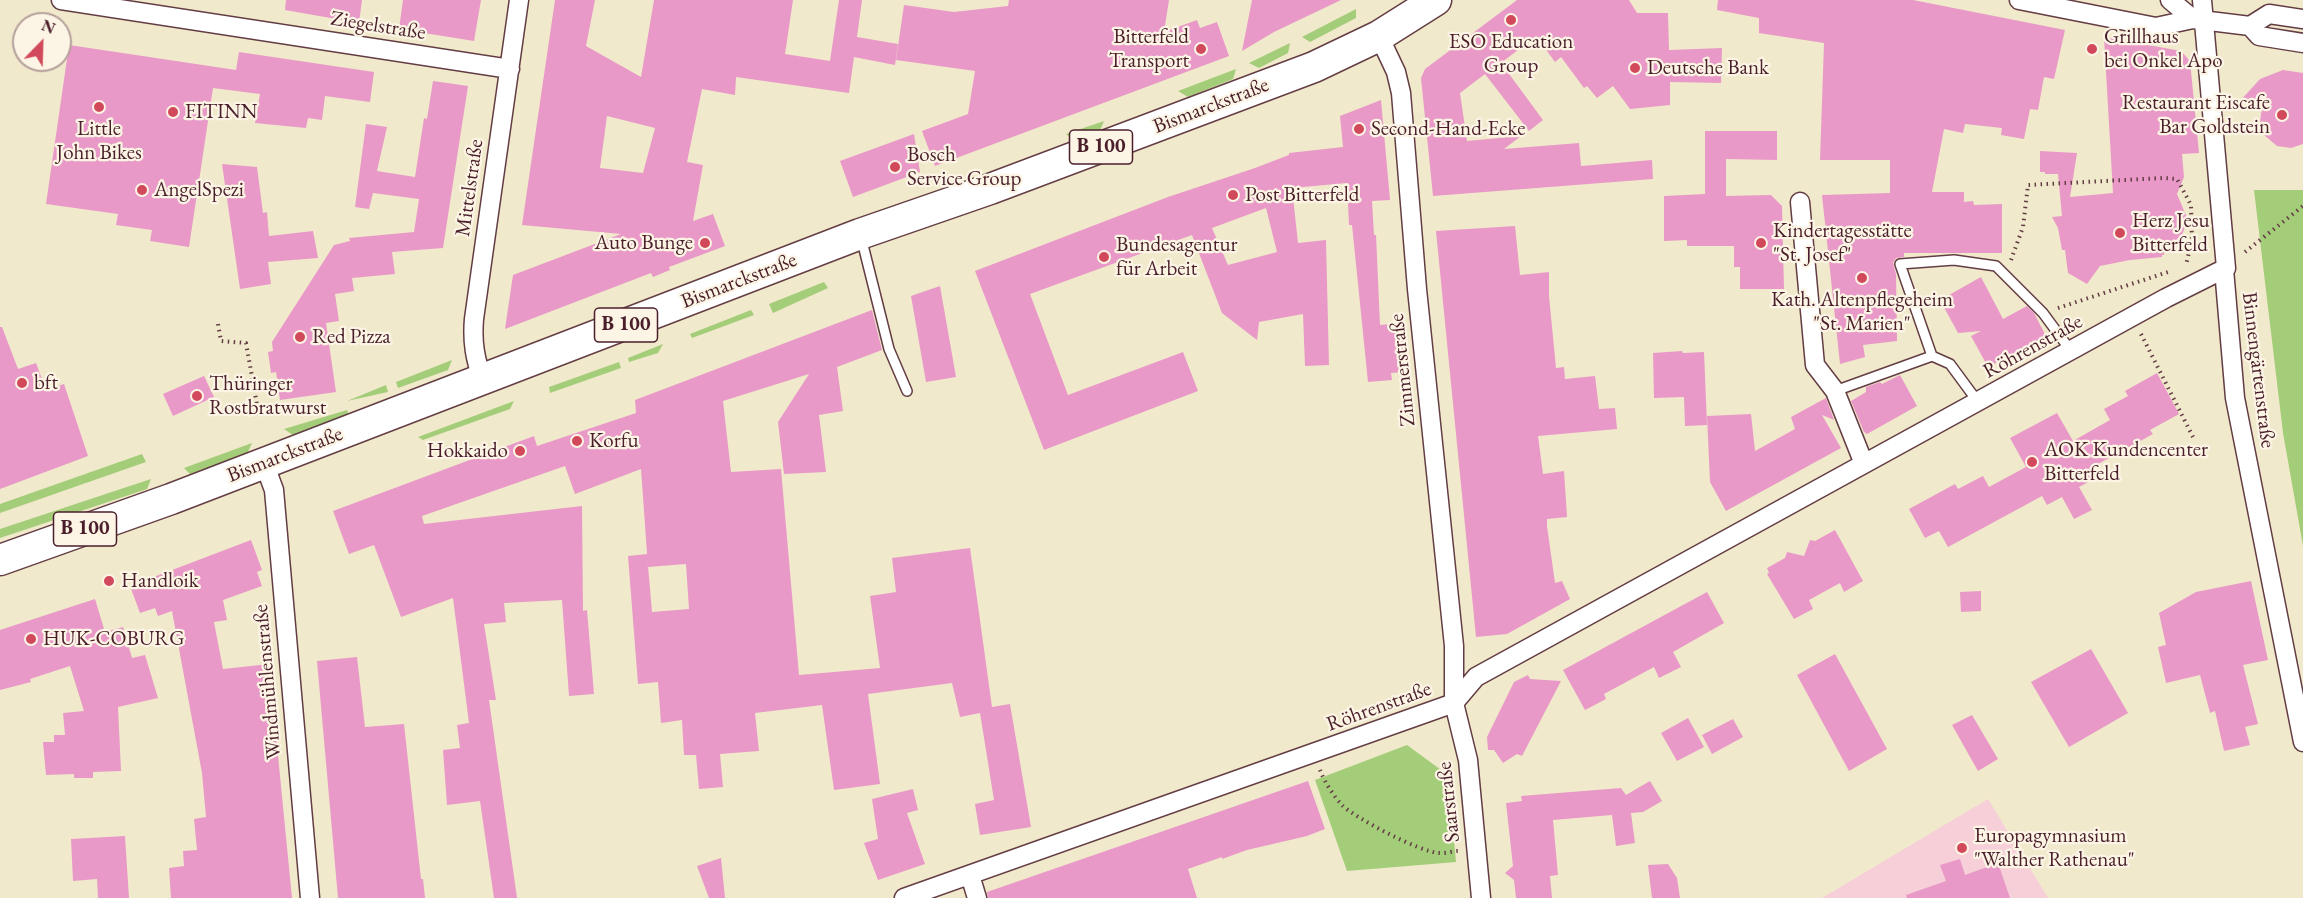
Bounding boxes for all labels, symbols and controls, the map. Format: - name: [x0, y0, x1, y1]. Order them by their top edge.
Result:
- street label: Ziegelstraße: [329, 6, 427, 46]
- north arrow: [12, 12, 72, 72]
- marker: ESO Education Group: [1504, 13, 1518, 27]
- text: N: [38, 15, 59, 39]
- place label: Bitterfeld Transport: [1109, 24, 1189, 74]
- place label: Grillhaus bei Onkel Apo: [2104, 24, 2223, 74]
- place label: ESO Education Group: [1449, 29, 1573, 79]
- marker: Bitterfeld Transport: [1194, 42, 1208, 56]
- marker: Grillhaus bei Onkel Apo: [2085, 42, 2099, 56]
- place label: Deutsche Bank: [1647, 55, 1769, 81]
- marker: Deutsche Bank: [1628, 61, 1642, 75]
- street label: Bismarckstraße: [1150, 72, 1272, 140]
- place label: Restaurant Eiscafe Bar Goldstein: [2122, 90, 2270, 140]
- place label: FITINN: [185, 99, 257, 125]
- marker: Little John Bikes: [92, 100, 106, 114]
- marker: FITINN: [166, 105, 180, 119]
- marker: Restaurant Eiscafe Bar Goldstein: [2275, 108, 2289, 122]
- place label: Little John Bikes: [56, 116, 142, 166]
- place label: Second-Hand-Ecke: [1371, 116, 1525, 142]
- marker: Second-Hand-Ecke: [1352, 122, 1366, 136]
- road number: B 100: [1070, 130, 1132, 164]
- street label: Mittelstraße: [451, 138, 489, 238]
- place label: Bosch Service Group: [907, 142, 1022, 192]
- marker: Bosch Service Group: [888, 160, 902, 174]
- place label: AngelSpezi: [154, 177, 244, 203]
- place label: Post Bitterfeld: [1245, 182, 1359, 208]
- marker: AngelSpezi: [135, 183, 149, 197]
- marker: Post Bitterfeld: [1226, 188, 1240, 202]
- place label: Herz Jesu Bitterfeld: [2132, 208, 2210, 258]
- place label: Kindertagesstätte "St. Josef": [1773, 218, 1912, 268]
- marker: Herz Jesu Bitterfeld: [2113, 226, 2127, 240]
- place label: Auto Bunge: [594, 230, 693, 256]
- place label: Bundesagentur für Arbeit: [1116, 232, 1238, 282]
- marker: Auto Bunge: [698, 236, 712, 250]
- marker: Kindertagesstätte "St. Josef": [1754, 236, 1768, 250]
- street label: Bismarckstraße: [678, 247, 800, 315]
- marker: Bundesagentur für Arbeit: [1097, 250, 1111, 264]
- marker: Kath. Altenpflegeheim "St. Marien": [1855, 271, 1869, 285]
- place label: Kath. Altenpflegeheim "St. Marien": [1771, 287, 1953, 337]
- street label: Binnengärtenstraße: [2236, 291, 2280, 449]
- road number: B 100: [594, 308, 658, 342]
- street label: Röhrenstraße: [1979, 309, 2087, 385]
- street label: Zimmerstraße: [1385, 312, 1421, 428]
- place label: Red Pizza: [312, 324, 391, 350]
- marker: Red Pizza: [293, 330, 307, 344]
- place label: bft: [34, 370, 58, 396]
- place label: Thüringer Rostbratwurst: [209, 371, 326, 421]
- marker: bft: [15, 376, 29, 390]
- marker: Thüringer Rostbratwurst: [190, 389, 204, 403]
- street label: Bismarckstraße: [224, 421, 346, 489]
- place label: Korfu: [589, 428, 638, 454]
- marker: Korfu: [570, 434, 584, 448]
- place label: AOK Kundencenter Bitterfeld: [2044, 437, 2208, 487]
- place label: Hokkaido: [427, 438, 508, 464]
- marker: Hokkaido: [513, 444, 527, 458]
- marker: AOK Kundencenter Bitterfeld: [2025, 455, 2039, 469]
- road number: B 100: [54, 512, 116, 546]
- place label: Handloik: [121, 568, 199, 594]
- marker: Handloik: [102, 574, 116, 588]
- street label: Windmühlenstraße: [249, 603, 287, 761]
- place label: HUK-COBURG: [43, 626, 185, 652]
- marker: HUK-COBURG: [24, 632, 38, 646]
- street label: Röhrenstraße: [1323, 676, 1435, 738]
- street label: Saarstraße: [1432, 760, 1466, 844]
- place label: Europagymnasium "Walther Rathenau": [1974, 823, 2135, 873]
- marker: Europagymnasium "Walther Rathenau": [1955, 841, 1969, 855]

